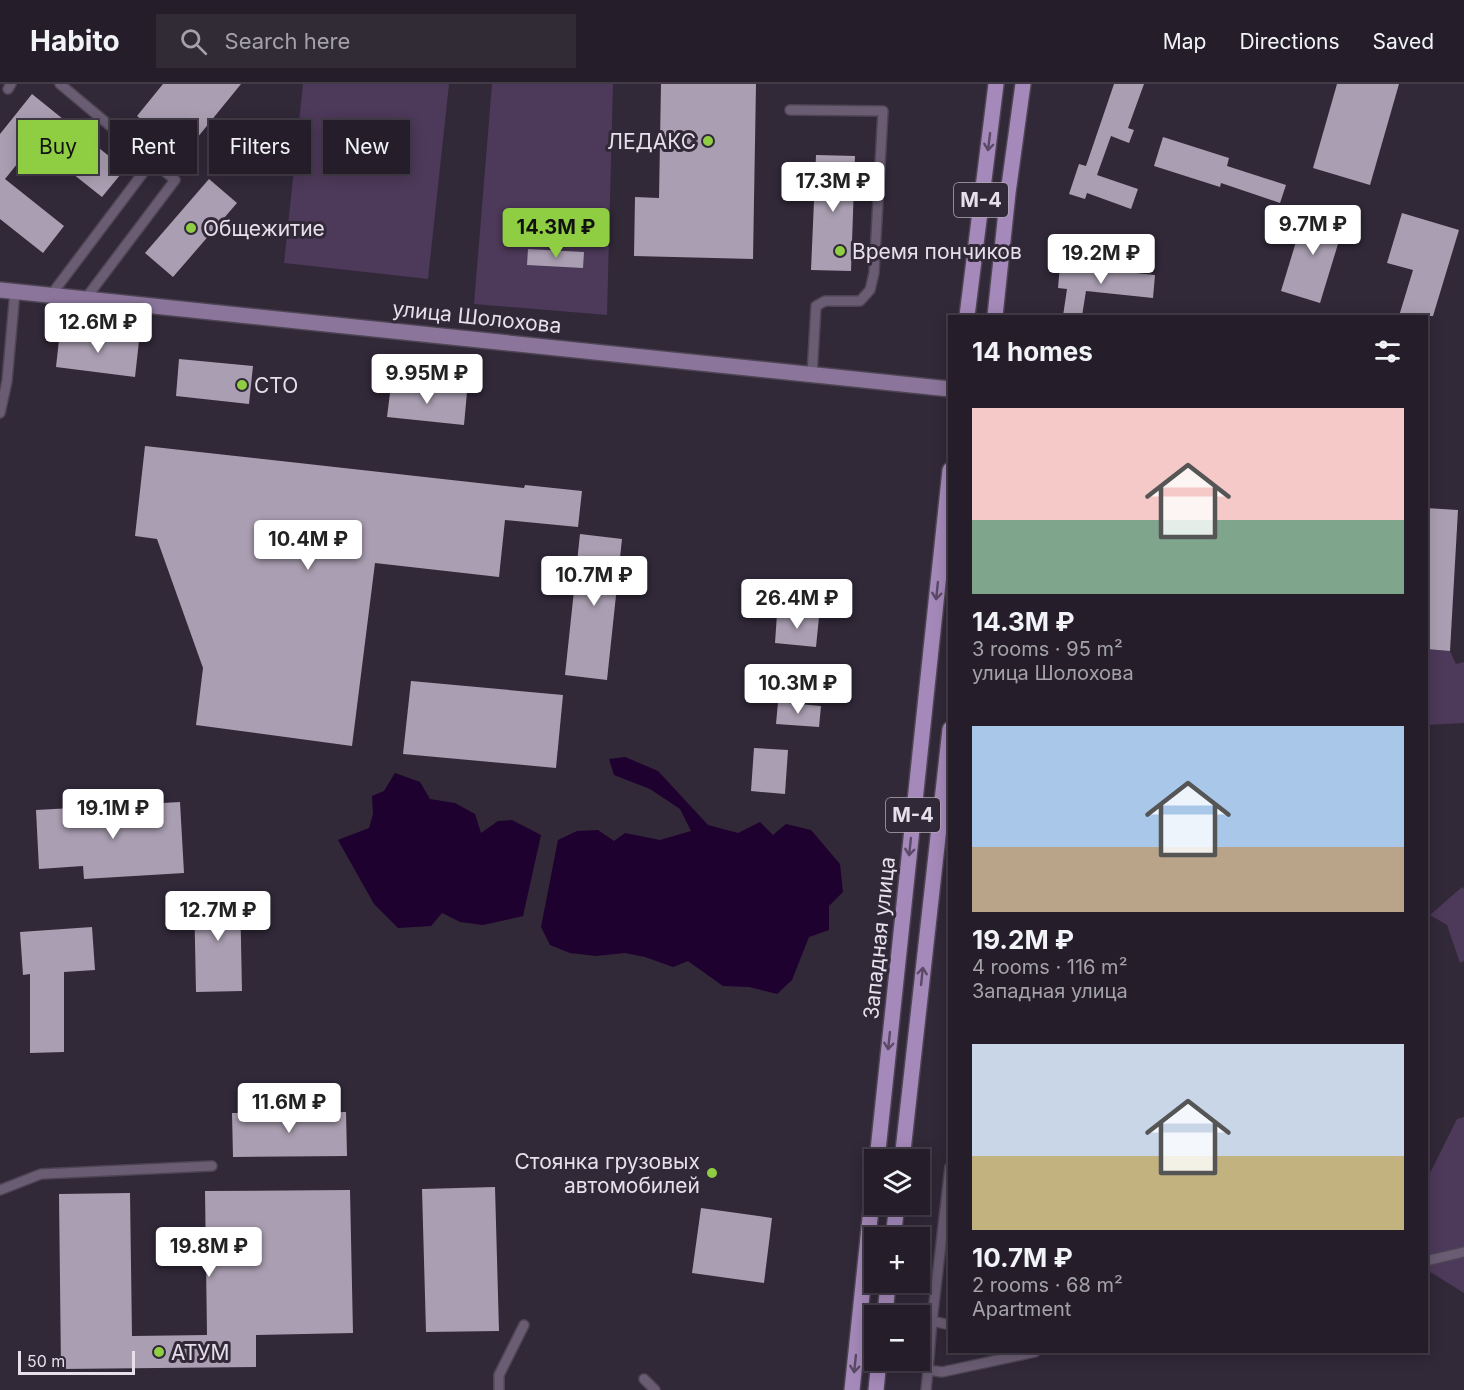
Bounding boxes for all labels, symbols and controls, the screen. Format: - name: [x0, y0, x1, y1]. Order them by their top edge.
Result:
- search box: [156, 14, 576, 68]
- text: Habito: [30, 24, 120, 58]
- icon: search: [177, 25, 210, 58]
- text: Search here: [225, 28, 350, 54]
- text: Map: [1163, 29, 1206, 54]
- text: Directions: [1239, 29, 1340, 54]
- text: Saved: [1373, 29, 1434, 54]
- chip: Buy: [18, 120, 98, 174]
- chip: Rent: [110, 120, 197, 174]
- chip: Filters: [209, 120, 311, 174]
- chip: New: [323, 120, 410, 174]
- place label: ЛЕДАКС: [607, 129, 696, 154]
- one-way arrow: [983, 132, 994, 151]
- marker: ЛЕДАКС: [701, 134, 715, 148]
- pin: 17.3M ₽: [778, 162, 888, 213]
- text: 17.3M ₽: [795, 169, 871, 193]
- road number: М-4: [954, 183, 1008, 217]
- pin: 9.7M ₽: [1264, 205, 1362, 256]
- pin: 14.3M ₽: [501, 208, 611, 259]
- text: 9.7M ₽: [1279, 212, 1347, 236]
- text: 14.3M ₽: [517, 215, 595, 239]
- place label: Общежитие: [203, 216, 325, 241]
- marker: Общежитие: [184, 221, 198, 235]
- pin: 19.2M ₽: [1046, 234, 1156, 285]
- place label: Время пончиков: [852, 239, 1022, 264]
- text: 19.2M ₽: [1062, 241, 1140, 265]
- marker: Время пончиков: [833, 244, 847, 258]
- street label: улица Шолохова: [391, 296, 563, 338]
- pin: 12.6M ₽: [43, 303, 153, 354]
- text: 12.6M ₽: [59, 310, 137, 334]
- icon: filters: [1371, 335, 1404, 368]
- text: 14 homes: [972, 336, 1093, 367]
- pin: 9.95M ₽: [372, 354, 482, 405]
- text: 9.95M ₽: [386, 361, 468, 385]
- place label: СТО: [254, 373, 298, 398]
- marker: СТО: [235, 378, 249, 392]
- icon: home: [1134, 447, 1242, 555]
- pin: 10.4M ₽: [253, 520, 363, 571]
- text: 10.4M ₽: [268, 527, 348, 551]
- pin: 10.7M ₽: [539, 556, 649, 607]
- text: 10.7M ₽: [555, 563, 633, 587]
- pin: 26.4M ₽: [742, 579, 852, 630]
- one-way arrow: [931, 580, 942, 600]
- text: 26.4M ₽: [755, 586, 839, 610]
- text: 14.3M ₽: [972, 606, 1074, 637]
- text: 3 rooms · 95 m²: [972, 637, 1123, 661]
- text: улица Шолохова: [972, 661, 1134, 685]
- pin: 10.3M ₽: [743, 664, 853, 715]
- text: 10.3M ₽: [759, 671, 837, 695]
- icon: home: [1134, 765, 1242, 873]
- pin: 19.1M ₽: [58, 789, 168, 840]
- text: 19.1M ₽: [77, 796, 149, 820]
- road number: М-4: [886, 798, 940, 832]
- one-way arrow: [904, 837, 915, 857]
- street label: Западная улица: [858, 855, 900, 1021]
- pin: 12.7M ₽: [163, 891, 273, 942]
- text: 12.7M ₽: [179, 898, 257, 922]
- text: 19.2M ₽: [972, 924, 1074, 955]
- text: 4 rooms · 116 m²: [972, 955, 1127, 979]
- one-way arrow: [917, 967, 928, 987]
- text: Западная улица: [972, 979, 1128, 1003]
- one-way arrow: [883, 1031, 894, 1050]
- pin: 11.6M ₽: [234, 1083, 344, 1134]
- icon: home: [1134, 1083, 1242, 1191]
- text: 11.6M ₽: [252, 1090, 326, 1114]
- place label: Стоянка грузовых автомобилей: [514, 1149, 700, 1198]
- map controls: [864, 1149, 930, 1371]
- button: layers: [864, 1149, 930, 1215]
- marker: Стоянка грузовых автомобилей: [705, 1166, 719, 1180]
- pin: 19.8M ₽: [154, 1227, 264, 1278]
- button: +: [864, 1227, 930, 1293]
- text: 19.8M ₽: [170, 1234, 248, 1258]
- text: 10.7M ₽: [972, 1242, 1073, 1273]
- text: 2 rooms · 68 m²: [972, 1273, 1123, 1297]
- text: Apartment: [972, 1297, 1071, 1321]
- button: −: [864, 1305, 930, 1371]
- place label: АТУМ: [171, 1340, 229, 1365]
- marker: АТУМ: [152, 1345, 166, 1359]
- scale bar: [18, 1348, 135, 1376]
- text: 50 m: [27, 1351, 65, 1371]
- one-way arrow: [849, 1353, 860, 1373]

